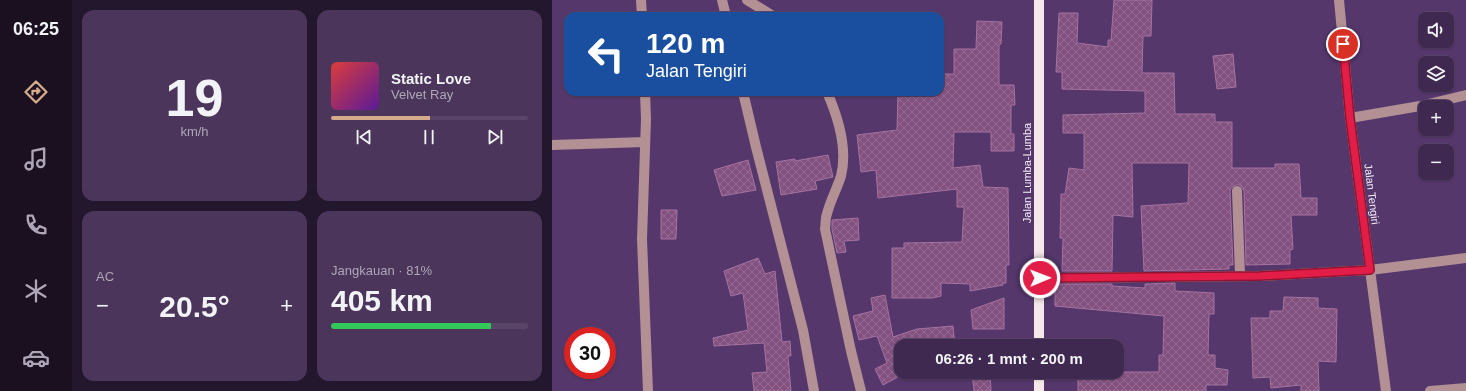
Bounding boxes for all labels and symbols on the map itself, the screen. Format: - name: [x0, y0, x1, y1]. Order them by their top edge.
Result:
- pin: [1326, 27, 1360, 61]
- street label: Jalan Lumba-Lumba: [1021, 122, 1033, 223]
- street label: Jalan Tengiri: [1362, 163, 1382, 225]
- position arrow: [1019, 257, 1061, 299]
- speed limit sign: 30: [564, 327, 616, 379]

